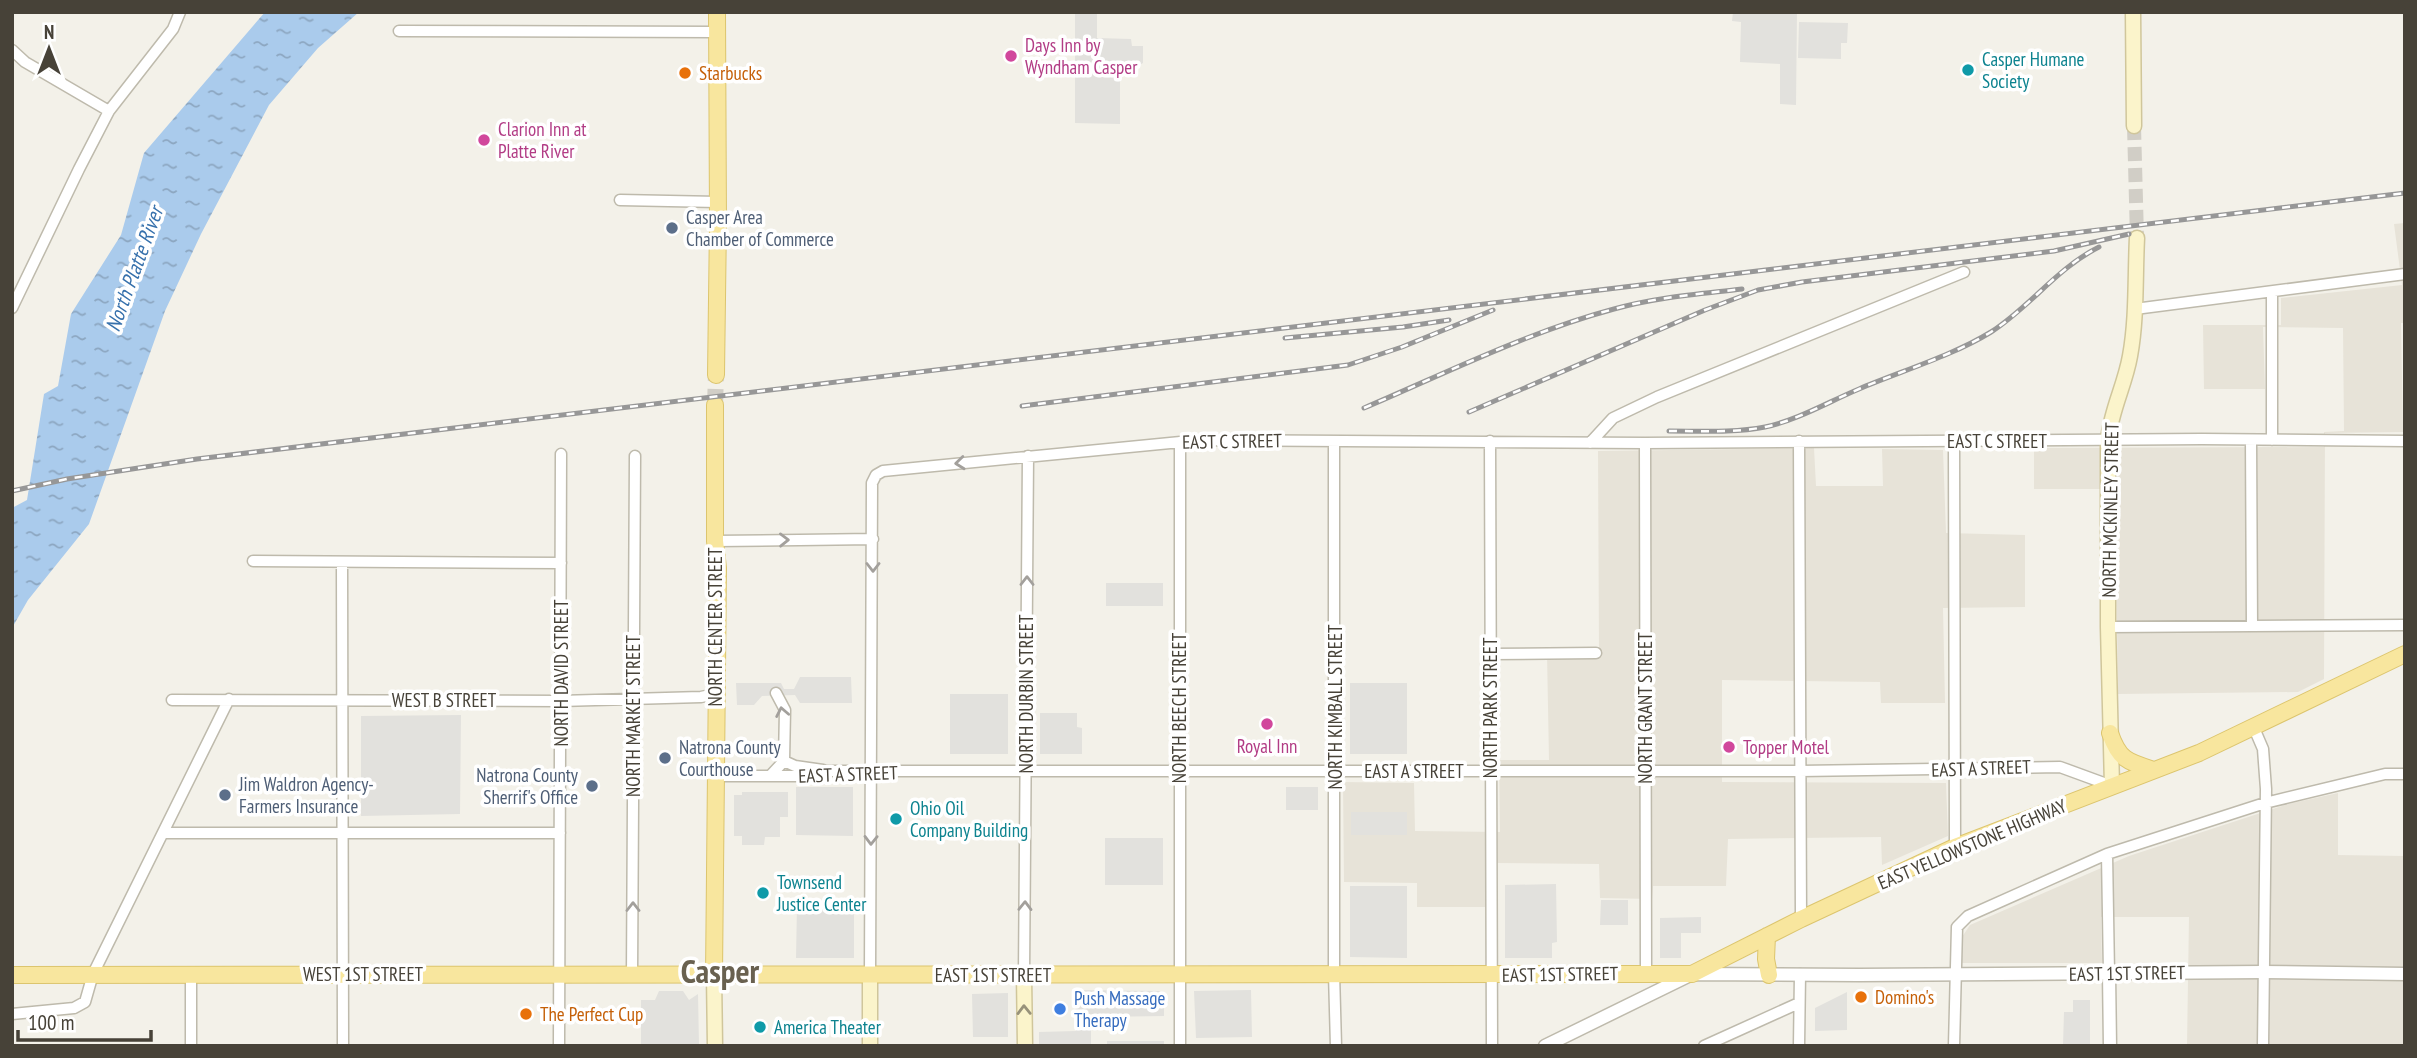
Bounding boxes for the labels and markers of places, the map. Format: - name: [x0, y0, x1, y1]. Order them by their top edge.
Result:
- place label: Days Inn by Wyndham Casper: [1025, 33, 1138, 79]
- place label: Casper Humane Society: [1982, 47, 2085, 93]
- marker: Days Inn by Wyndham Casper: [1003, 48, 1019, 64]
- place label: Starbucks: [699, 61, 762, 85]
- marker: Casper Humane Society: [1960, 62, 1976, 78]
- marker: Starbucks: [677, 65, 693, 81]
- place label: Clarion Inn at Platte River: [498, 117, 587, 163]
- marker: Clarion Inn at Platte River: [476, 132, 492, 148]
- place label: Casper Area Chamber of Commerce: [686, 205, 834, 251]
- marker: Casper Area Chamber of Commerce: [664, 220, 680, 236]
- marker: Royal Inn: [1259, 716, 1275, 732]
- place label: Royal Inn: [1237, 734, 1297, 758]
- place label: Natrona County Courthouse: [679, 735, 782, 781]
- place label: Topper Motel: [1743, 735, 1830, 759]
- marker: Topper Motel: [1721, 739, 1737, 755]
- marker: Natrona County Courthouse: [657, 750, 673, 766]
- place label: Natrona County Sherrif's Office: [476, 763, 579, 809]
- place label: Jim Waldron Agency- Farmers Insurance: [238, 772, 374, 818]
- marker: Natrona County Sherrif's Office: [584, 778, 600, 794]
- marker: Jim Waldron Agency- Farmers Insurance: [217, 787, 233, 803]
- place label: Ohio Oil Company Building: [910, 796, 1028, 842]
- marker: Ohio Oil Company Building: [888, 811, 904, 827]
- place label: Townsend Justice Center: [776, 870, 867, 916]
- marker: Townsend Justice Center: [755, 885, 771, 901]
- place label: Domino's: [1875, 985, 1934, 1009]
- place label: Push Massage Therapy: [1074, 986, 1165, 1032]
- marker: Domino's: [1853, 989, 1869, 1005]
- marker: Push Massage Therapy: [1052, 1001, 1068, 1017]
- place label: The Perfect Cup: [540, 1002, 643, 1026]
- marker: The Perfect Cup: [518, 1006, 534, 1022]
- place label: America Theater: [774, 1015, 882, 1039]
- marker: America Theater: [752, 1019, 768, 1035]

